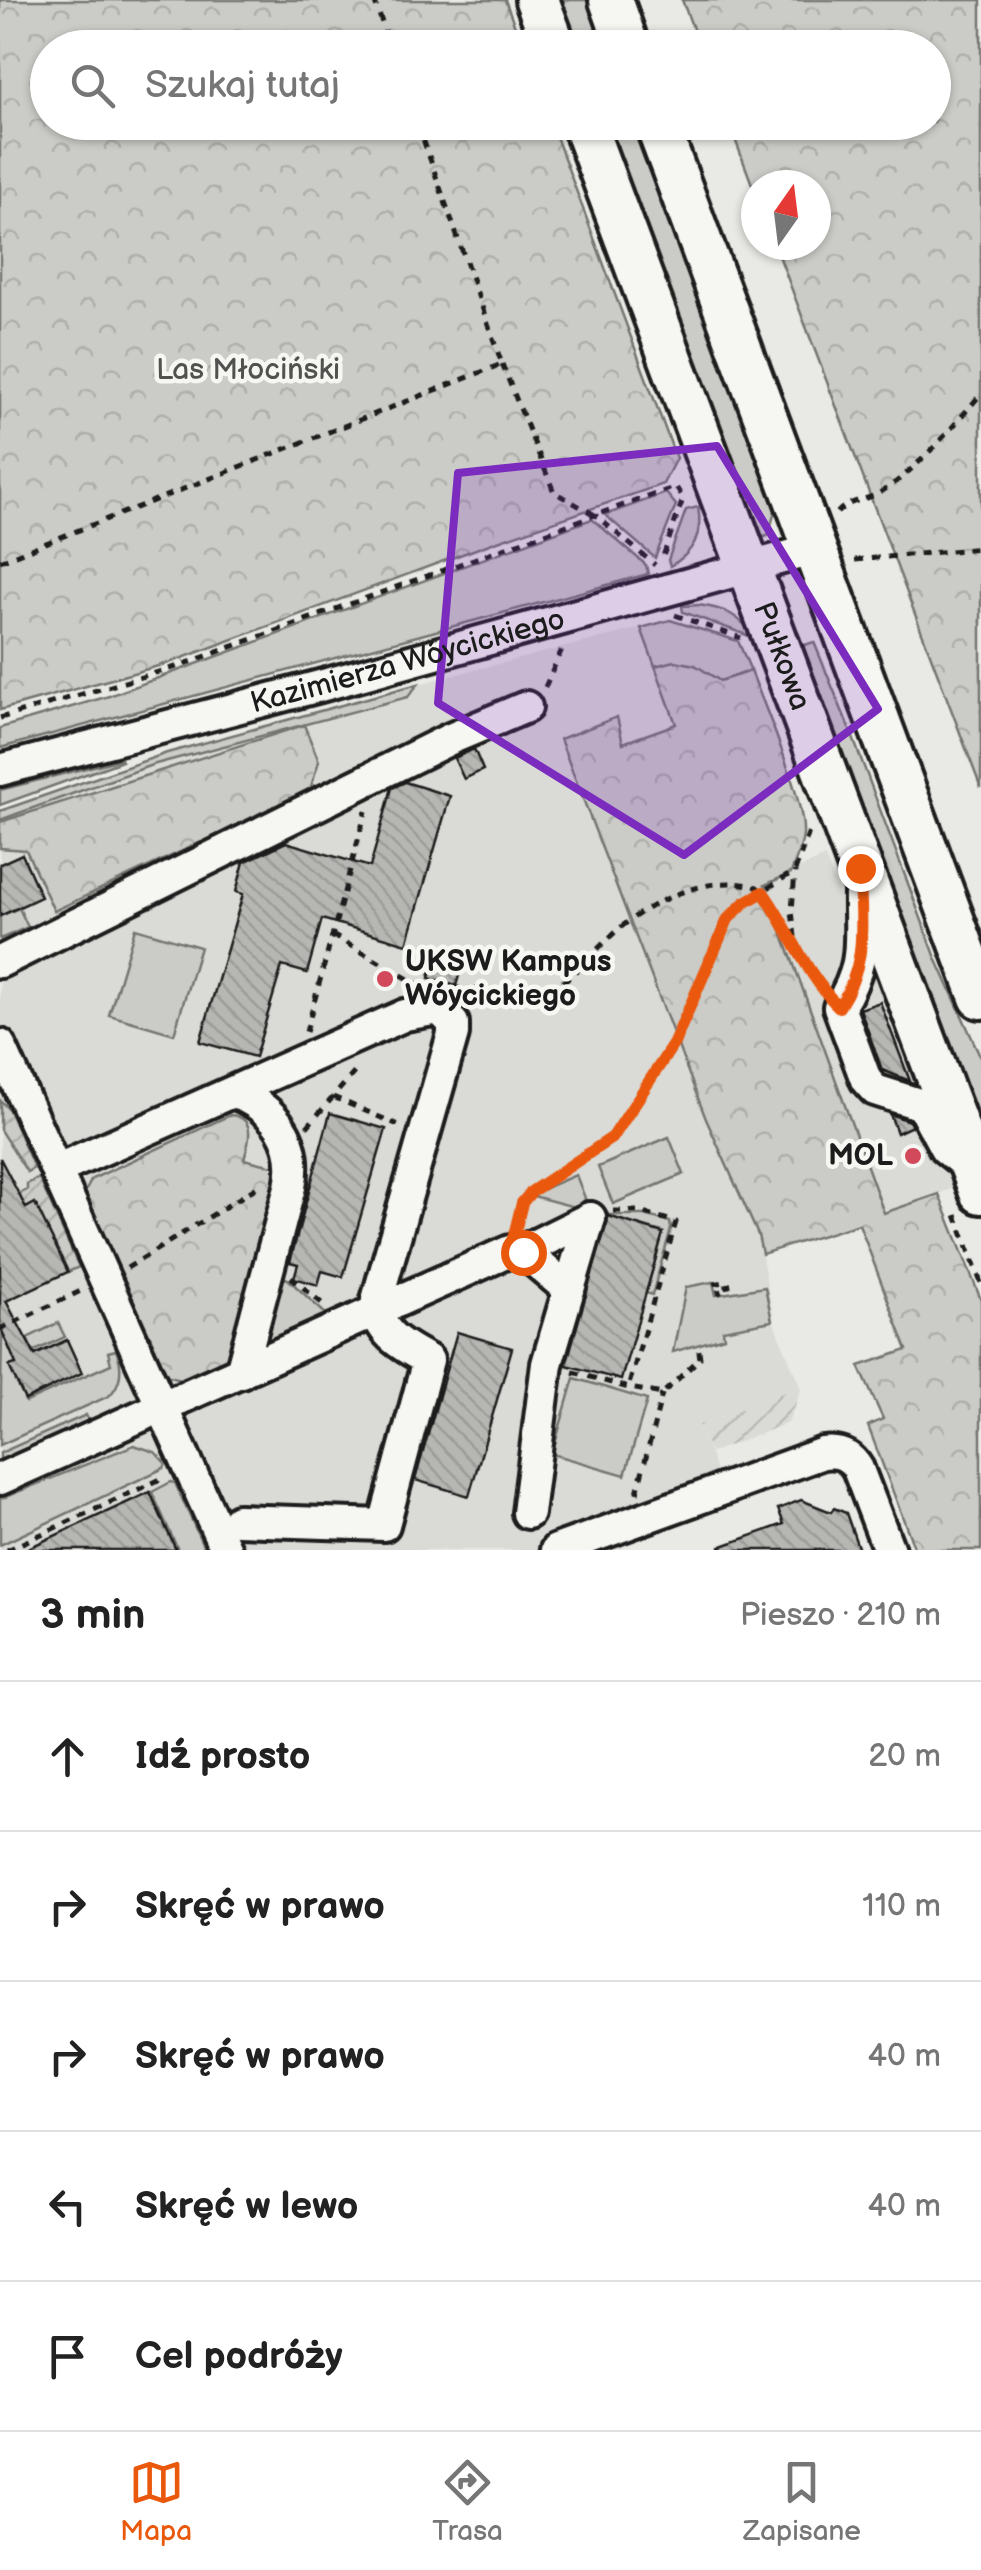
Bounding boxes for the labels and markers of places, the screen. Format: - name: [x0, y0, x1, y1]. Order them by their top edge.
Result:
- place label: UKSW Kampus Wóycickiego: [405, 944, 612, 1014]
- marker: UKSW Kampus Wóycickiego: [374, 968, 396, 990]
- place label: MOL: [828, 1138, 894, 1174]
- marker: MOL: [902, 1145, 924, 1167]

